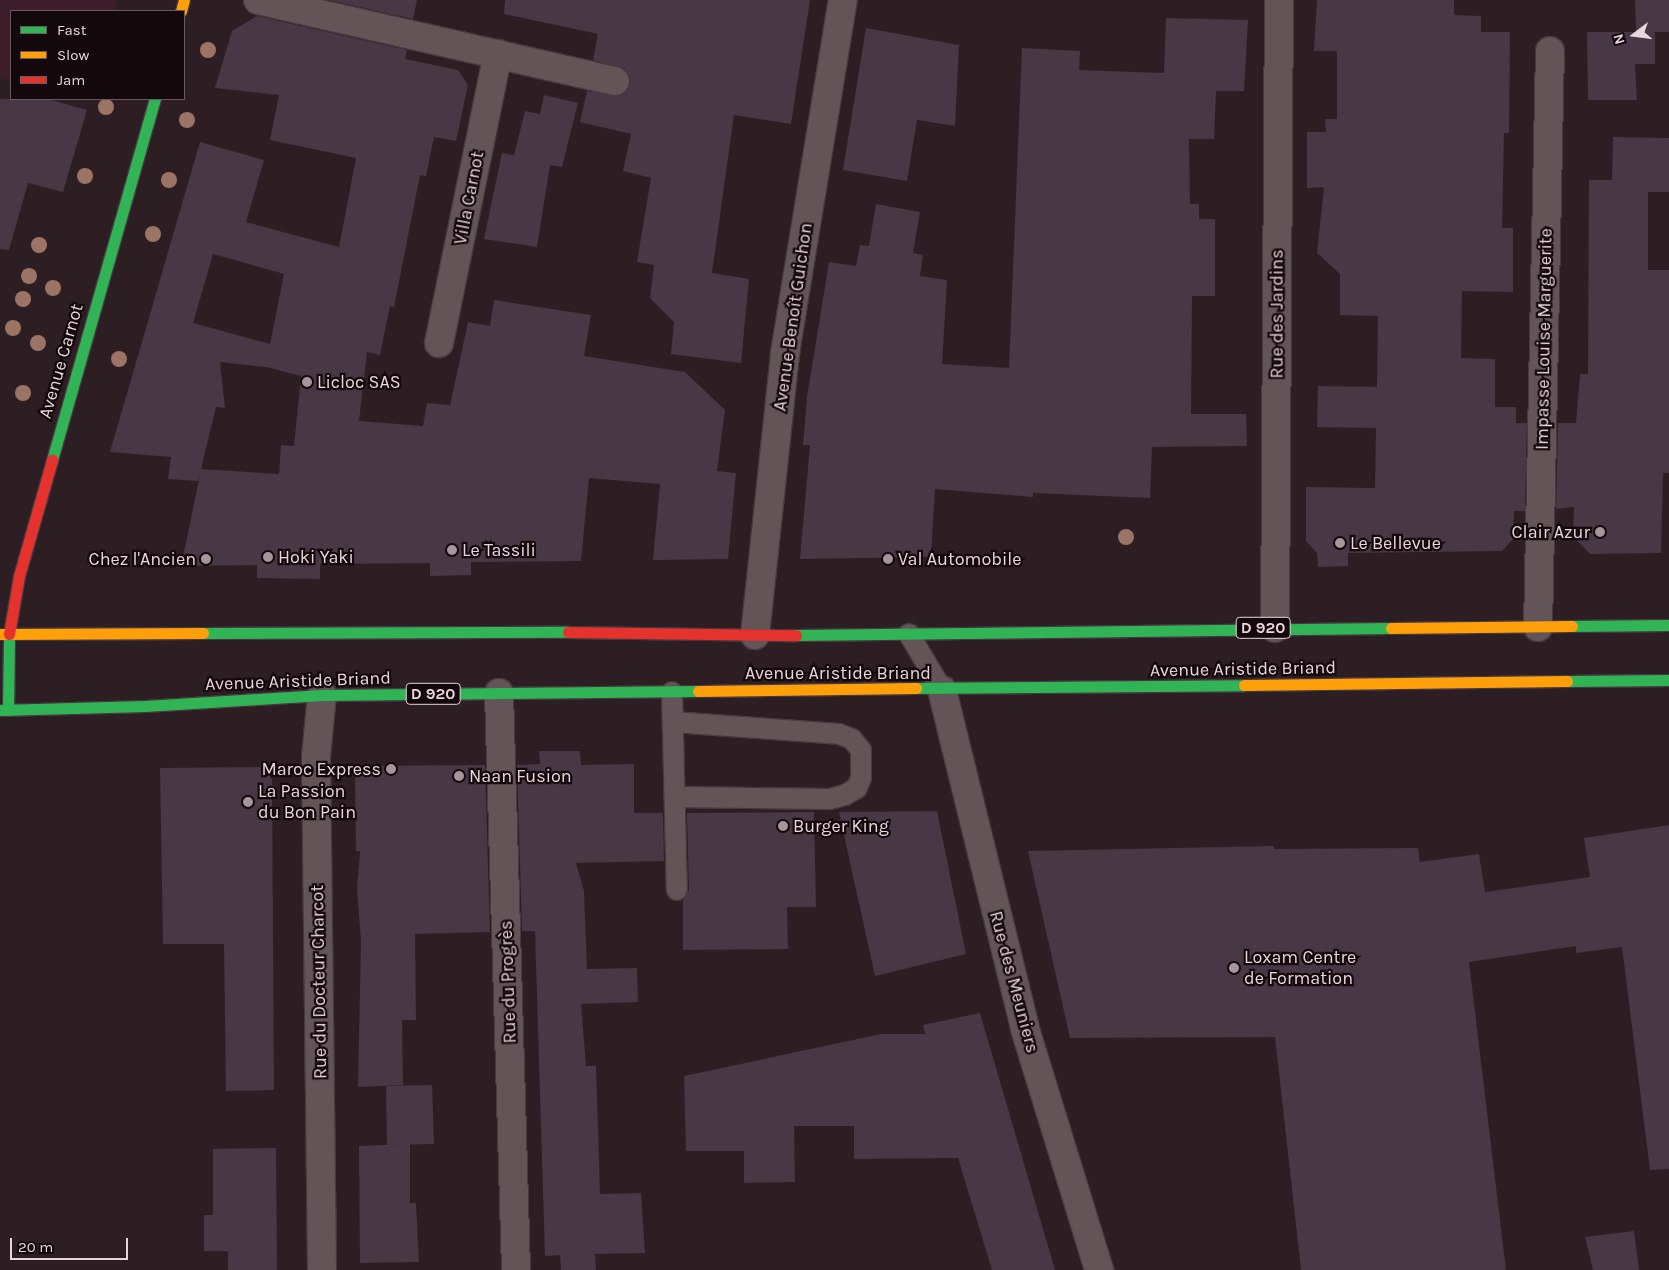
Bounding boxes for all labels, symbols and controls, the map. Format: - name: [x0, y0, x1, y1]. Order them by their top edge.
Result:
- legend: [10, 10, 185, 100]
- north arrow: [1609, 10, 1659, 60]
- text: Fast: [57, 21, 86, 39]
- text: N: [1610, 32, 1629, 46]
- text: Slow: [57, 46, 89, 64]
- text: Jam: [57, 71, 85, 89]
- street label: Villa Carnot: [449, 149, 489, 247]
- street label: Avenue Benoît Guichon: [769, 222, 817, 412]
- street label: Impasse Louise Marguerite: [1531, 228, 1557, 450]
- street label: Rue des Jardins: [1266, 249, 1288, 379]
- street label: Avenue Carnot: [34, 301, 88, 421]
- place label: Licloc SAS: [317, 371, 401, 393]
- marker: Licloc SAS: [301, 376, 313, 388]
- place label: Clair Azur: [1512, 521, 1590, 543]
- marker: Clair Azur: [1594, 526, 1606, 538]
- place label: Le Bellevue: [1350, 532, 1441, 554]
- marker: Le Bellevue: [1334, 537, 1346, 549]
- place label: Le Tassili: [462, 539, 536, 561]
- marker: Le Tassili: [446, 544, 458, 556]
- place label: Hoki Yaki: [278, 546, 354, 568]
- place label: Chez l'Ancien: [89, 548, 196, 570]
- place label: Val Automobile: [898, 548, 1022, 570]
- marker: Hoki Yaki: [262, 551, 274, 563]
- marker: Chez l'Ancien: [200, 553, 212, 565]
- marker: Val Automobile: [882, 553, 894, 565]
- road number: D 920: [1236, 614, 1290, 641]
- street label: Avenue Aristide Briand: [1150, 657, 1336, 681]
- street label: Avenue Aristide Briand: [745, 662, 931, 684]
- street label: Avenue Aristide Briand: [205, 667, 391, 695]
- road number: D 920: [406, 681, 460, 708]
- place label: Maroc Express: [261, 758, 381, 780]
- marker: Maroc Express: [385, 763, 397, 775]
- place label: Naan Fusion: [469, 765, 572, 787]
- marker: Naan Fusion: [453, 770, 465, 782]
- place label: La Passion du Bon Pain: [258, 781, 356, 824]
- marker: La Passion du Bon Pain: [242, 796, 254, 808]
- place label: Burger King: [793, 815, 889, 837]
- marker: Burger King: [777, 820, 789, 832]
- street label: Rue du Docteur Charcot: [307, 885, 331, 1079]
- street label: Rue des Meuniers: [985, 909, 1043, 1055]
- street label: Rue du Progrès: [495, 920, 521, 1044]
- place label: Loxam Centre de Formation: [1244, 947, 1356, 990]
- marker: Loxam Centre de Formation: [1228, 962, 1240, 974]
- scale bar: [12, 1228, 130, 1260]
- text: 20 m: [18, 1238, 53, 1256]

